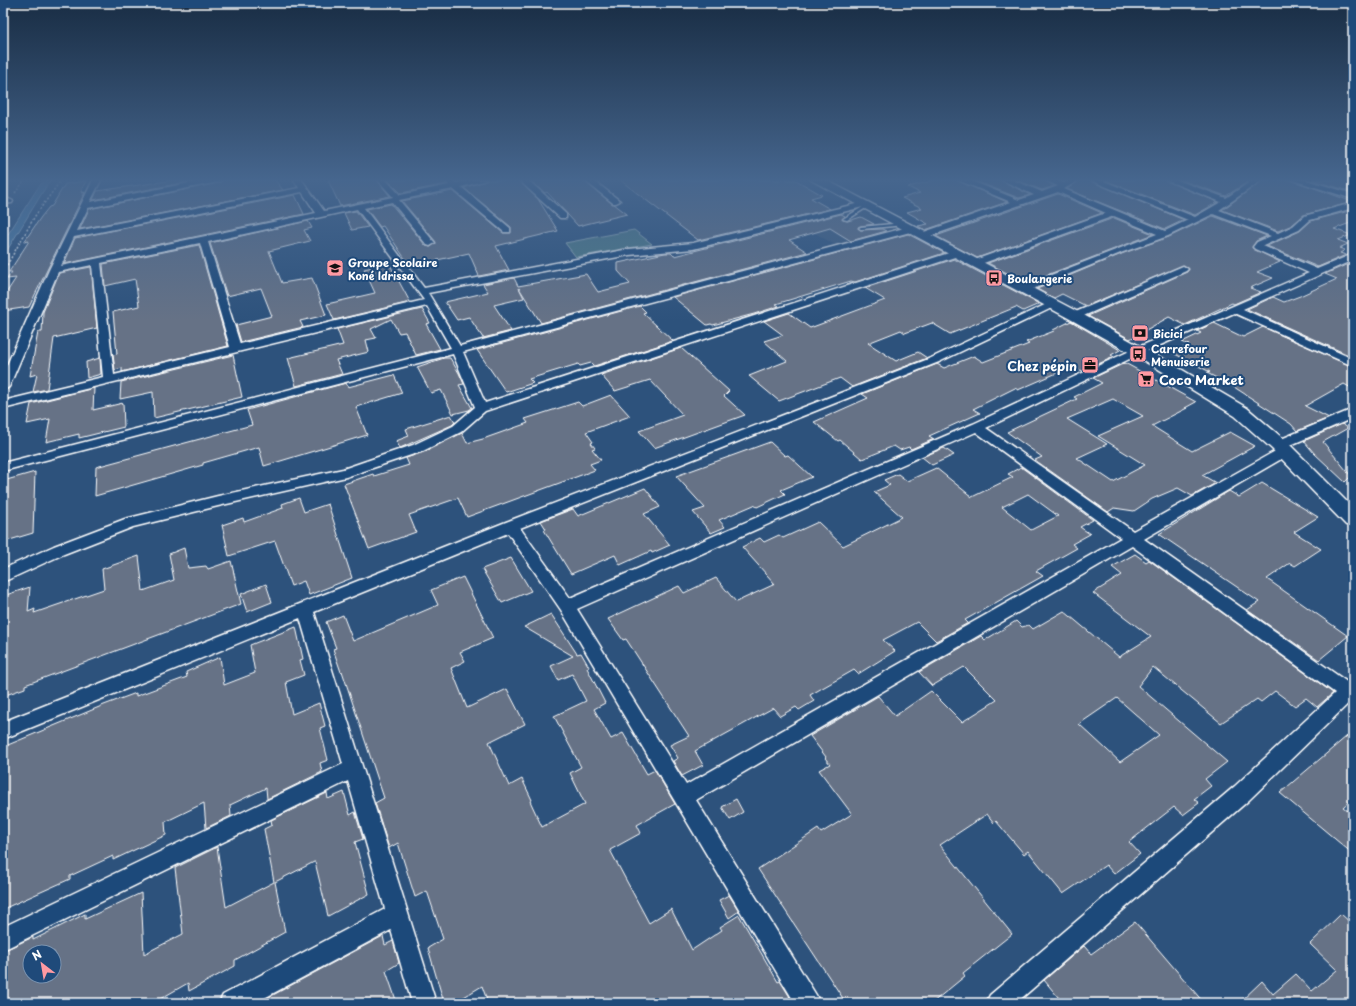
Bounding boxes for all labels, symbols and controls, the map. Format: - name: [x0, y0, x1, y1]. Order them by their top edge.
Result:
- place label: Groupe Scolaire Koné Idrissa: [348, 254, 437, 284]
- school or university icon: Groupe Scolaire Koné Idrissa: [325, 258, 345, 278]
- bus stop icon: Boulangerie: [984, 268, 1004, 288]
- place label: Boulangerie: [1007, 270, 1072, 287]
- bank icon: Bicici: [1130, 323, 1150, 343]
- place label: Bicici: [1153, 325, 1183, 342]
- place label: Carrefour Menuiserie: [1151, 340, 1210, 370]
- bus stop icon: Carrefour Menuiserie: [1128, 344, 1148, 364]
- office icon: Chez pépin: [1080, 355, 1100, 375]
- place label: Chez pépin: [1007, 356, 1077, 375]
- supermarket icon: Coco Market: [1136, 369, 1156, 389]
- place label: Coco Market: [1159, 370, 1244, 389]
- north arrow: [22, 944, 62, 984]
- text: N: [28, 945, 45, 965]

